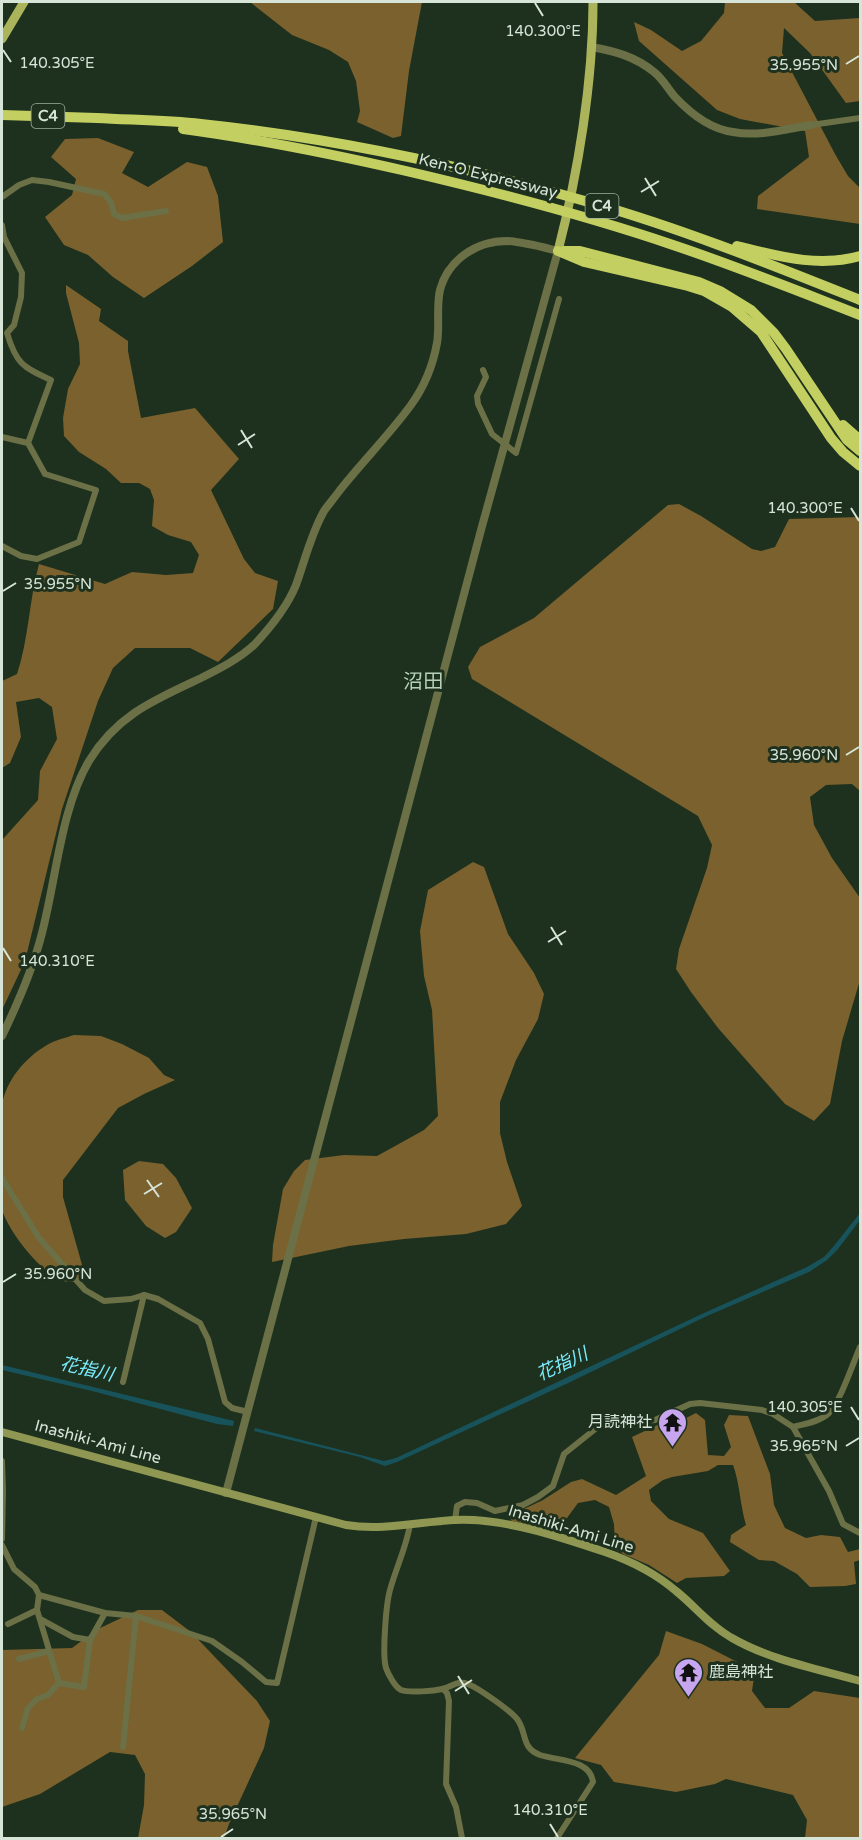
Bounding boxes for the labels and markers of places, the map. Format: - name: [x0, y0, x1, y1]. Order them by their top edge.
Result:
- temple icon: 月読神社: [657, 1406, 689, 1448]
- place label: 月読神社: [588, 1412, 652, 1432]
- temple icon: 鹿島神社: [672, 1656, 704, 1698]
- place label: 鹿島神社: [709, 1662, 773, 1682]

